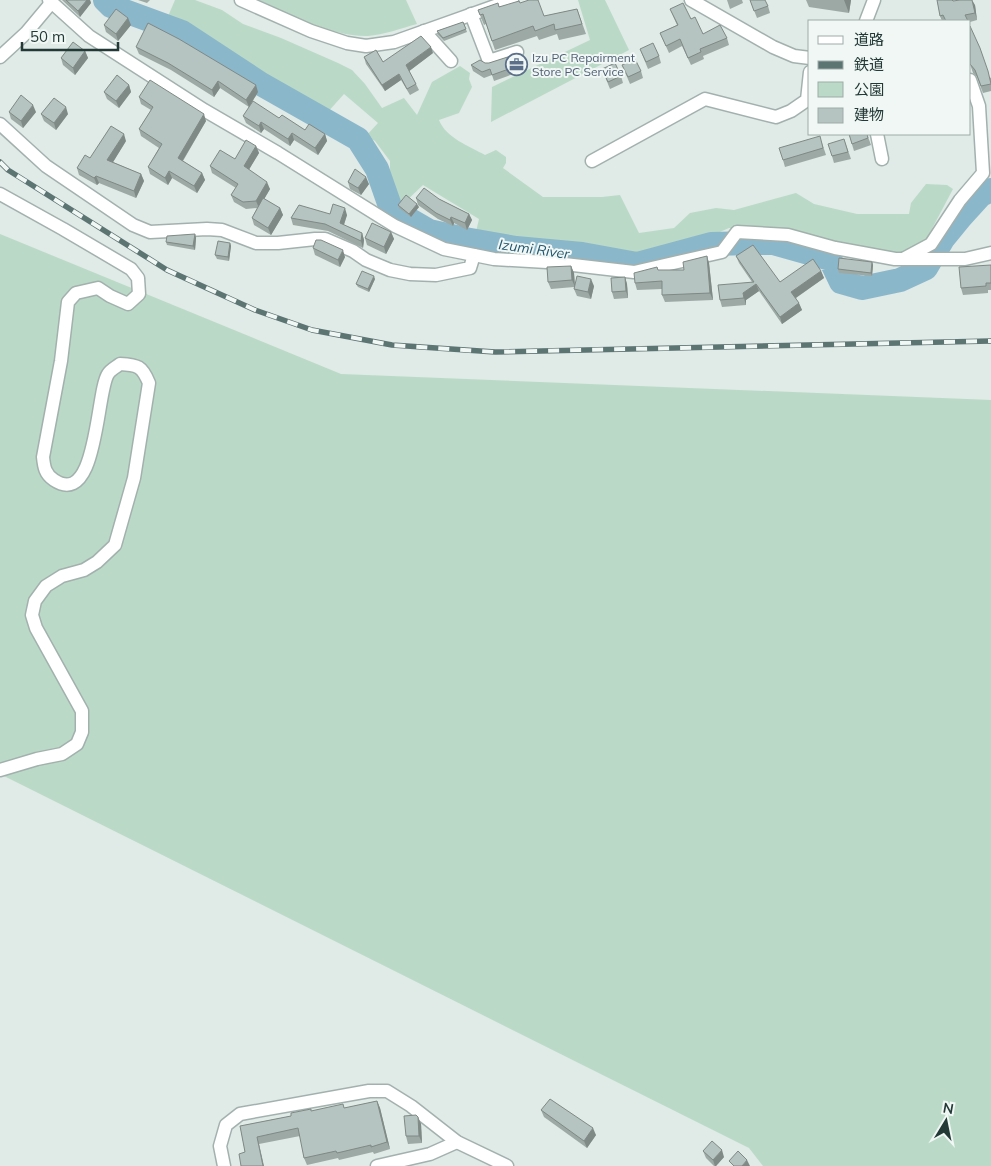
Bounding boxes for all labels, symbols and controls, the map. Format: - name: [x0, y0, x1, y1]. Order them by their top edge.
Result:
- scale bar: [22, 20, 119, 52]
- legend: [808, 20, 971, 135]
- text: 50 m: [30, 27, 65, 46]
- text: 道路: [854, 30, 884, 49]
- place label: Izu PC Repairment Store PC Service: [532, 50, 635, 79]
- office icon: Izu PC Repairment Store PC Service: [504, 53, 528, 77]
- text: 鉄道: [854, 55, 884, 74]
- text: 公園: [854, 80, 884, 99]
- text: 建物: [854, 105, 884, 124]
- water label: Izumi River: [497, 235, 571, 263]
- north arrow: [921, 1096, 971, 1146]
- text: N: [941, 1098, 955, 1118]

